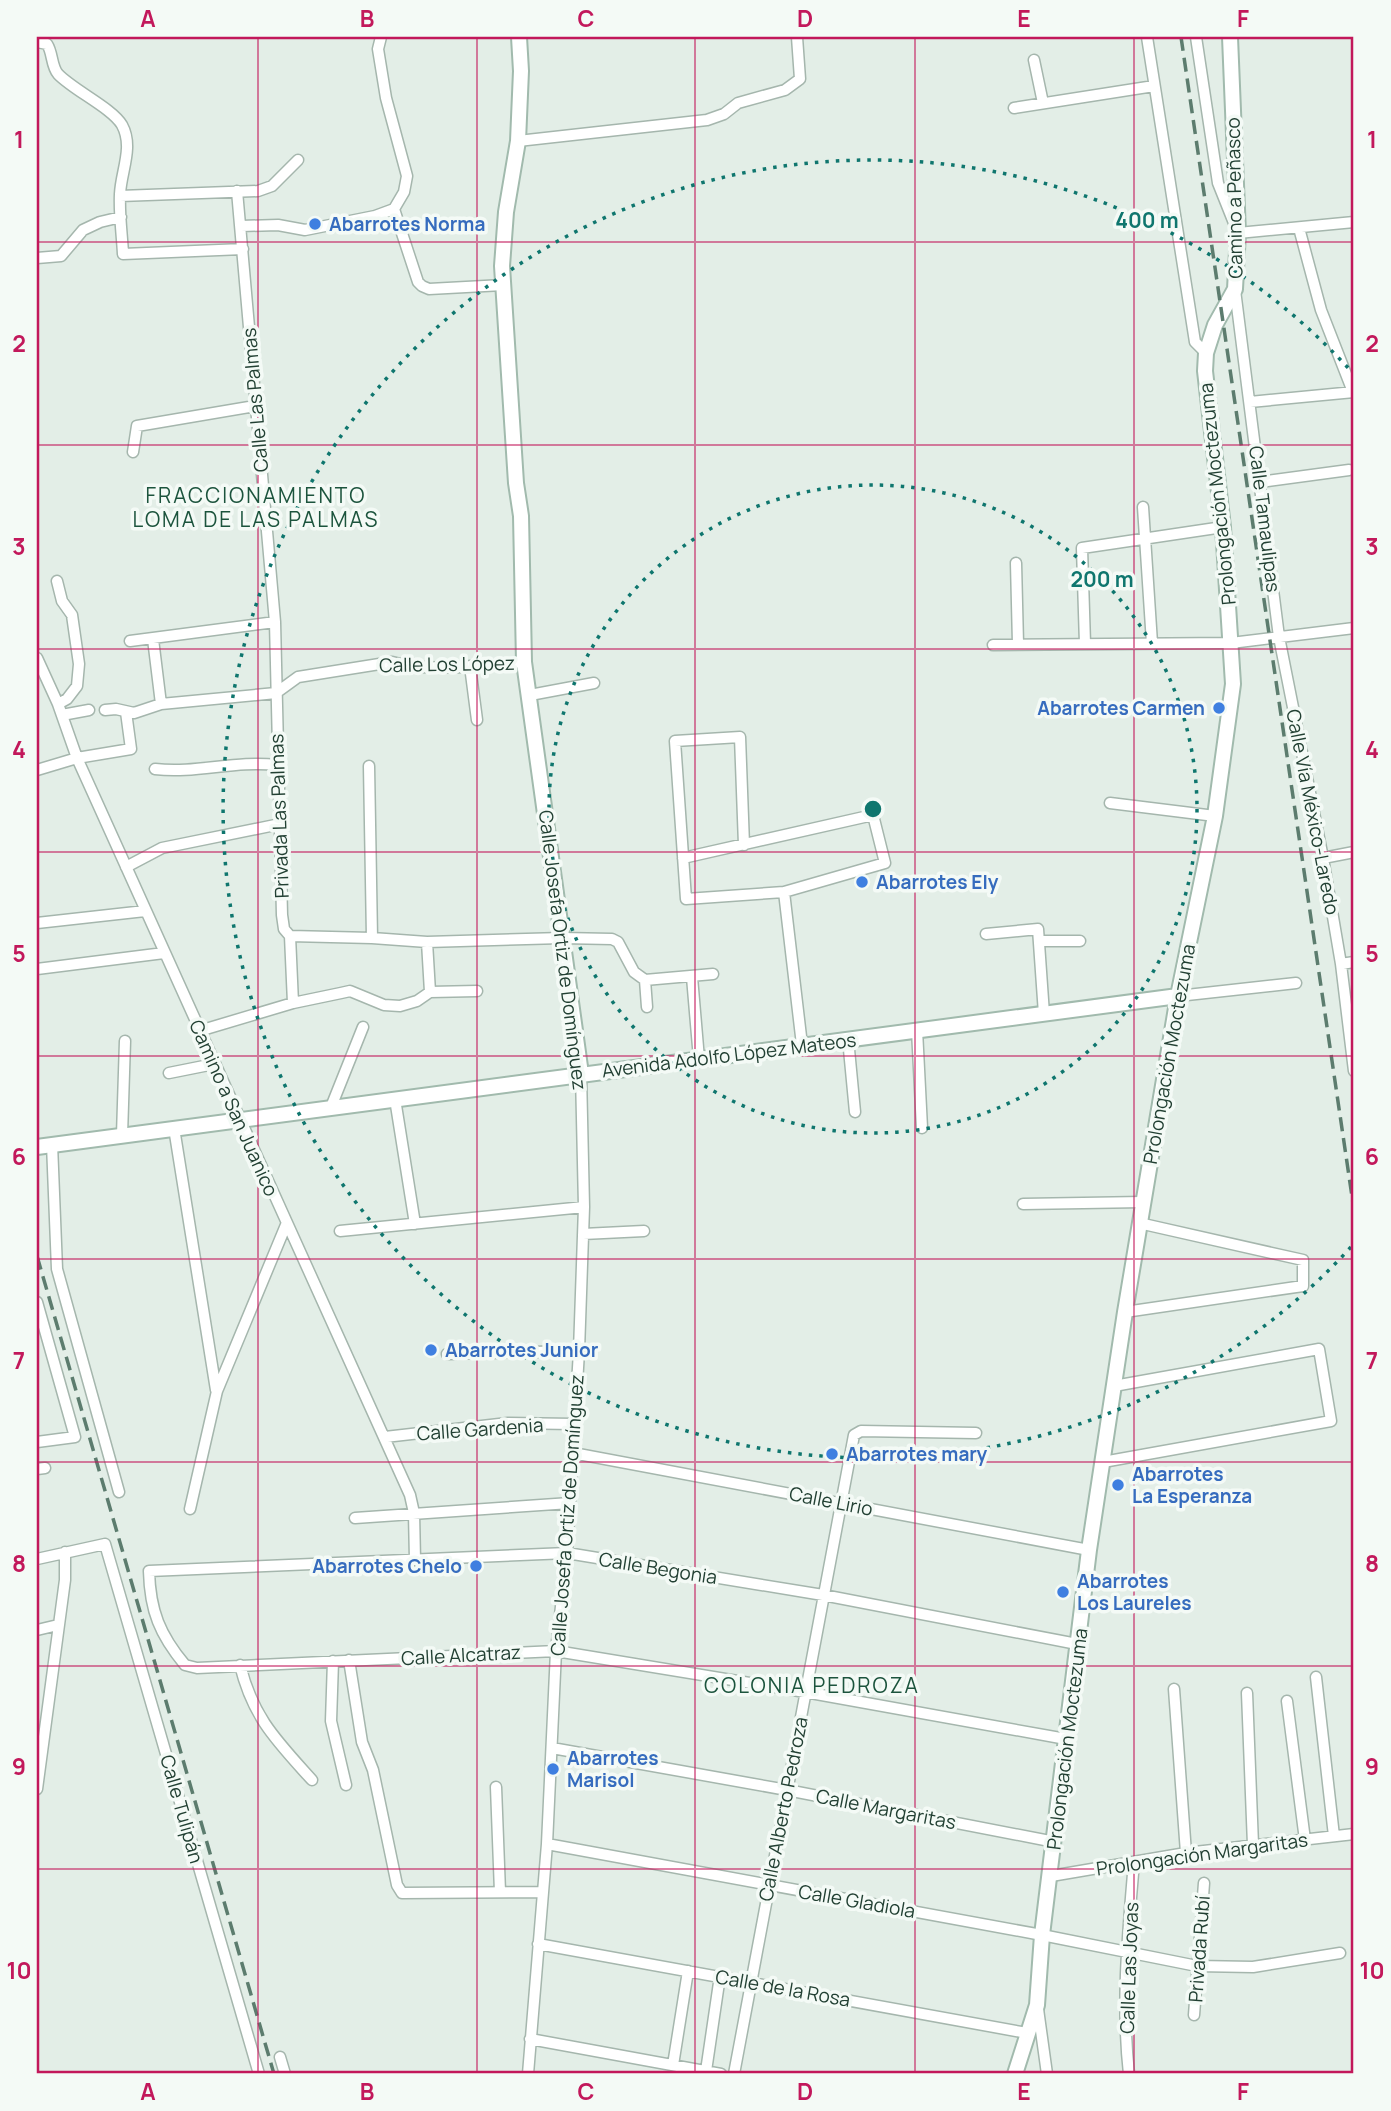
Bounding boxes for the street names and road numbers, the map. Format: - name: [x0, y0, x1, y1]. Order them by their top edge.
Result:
- street label: Camino a Peñasco: [1220, 117, 1248, 279]
- street label: Calle Las Palmas: [236, 327, 274, 473]
- street label: Prolongación Moctezuma: [1192, 382, 1242, 606]
- street label: Calle Tamaulipas: [1243, 444, 1287, 594]
- street label: Calle Los López: [379, 650, 515, 678]
- street label: Calle Vía México-Laredo: [1280, 707, 1346, 917]
- street label: Privada Las Palmas: [263, 733, 295, 899]
- street label: Calle Josefa Ortiz de Domínguez: [533, 808, 593, 1092]
- street label: Prolongación Moctezuma: [1137, 942, 1201, 1166]
- street label: Camino a San Juanico: [183, 1016, 285, 1200]
- street label: Avenida Adolfo López Mateos: [600, 1026, 858, 1084]
- street label: Calle Josefa Ortiz de Domínguez: [544, 1373, 590, 1657]
- street label: Calle Gardenia: [416, 1412, 544, 1446]
- street label: Calle Lirio: [787, 1480, 875, 1522]
- street label: Calle Begonia: [597, 1546, 719, 1590]
- street label: Prolongación Moctezuma: [1040, 1627, 1094, 1851]
- street label: Calle Alcatraz: [400, 1639, 522, 1671]
- street label: Calle Alberto Pedroza: [752, 1715, 814, 1903]
- street label: Calle Tulipán: [154, 1752, 210, 1866]
- street label: Calle Margaritas: [814, 1783, 958, 1835]
- street label: Prolongación Margaritas: [1095, 1826, 1309, 1882]
- street label: Calle Gladiola: [797, 1878, 917, 1924]
- street label: Privada Rubí: [1182, 1895, 1216, 2003]
- street label: Calle Las Joyas: [1114, 1902, 1144, 2034]
- street label: Calle de la Rosa: [714, 1963, 852, 2013]

